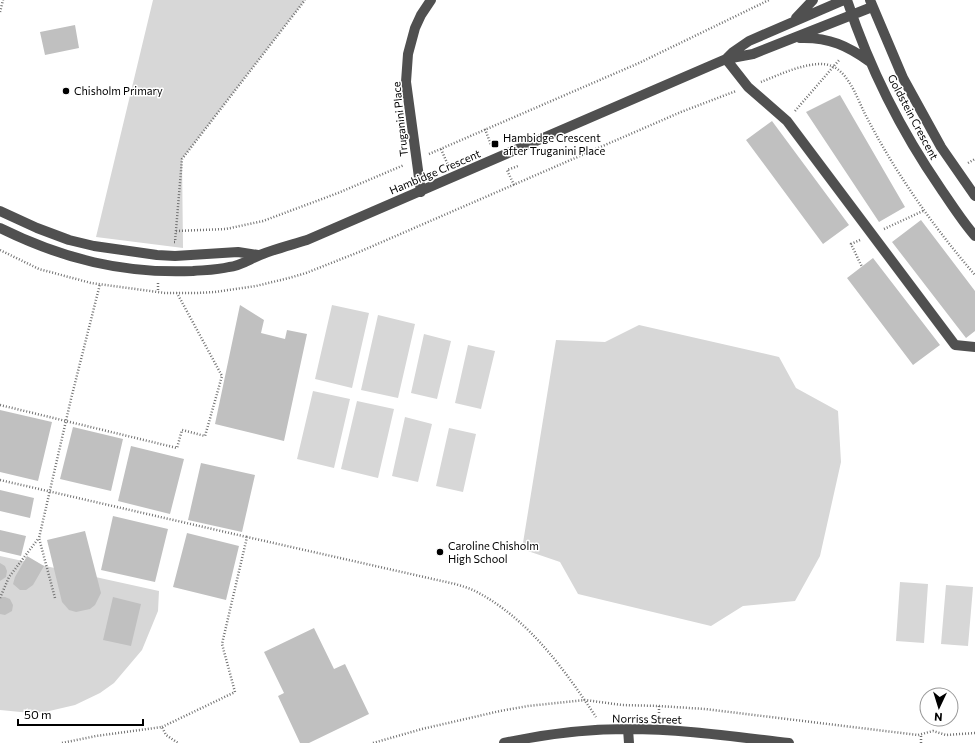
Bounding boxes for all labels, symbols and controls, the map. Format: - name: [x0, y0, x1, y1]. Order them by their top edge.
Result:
- street label: Goldstein Crescent: [885, 72, 942, 162]
- street label: Truganini Place: [389, 81, 410, 157]
- place label: Chisholm Primary: [74, 84, 163, 97]
- marker: Chisholm Primary: [61, 86, 71, 96]
- place label: Hambidge Crescent after Truganini Place: [503, 131, 605, 157]
- marker: Hambidge Crescent after Truganini Place: [490, 139, 500, 149]
- street label: Hambidge Crescent: [387, 146, 483, 197]
- place label: Caroline Chisholm High School: [448, 539, 539, 565]
- marker: Caroline Chisholm High School: [435, 547, 445, 557]
- north arrow: [919, 687, 959, 727]
- scale bar: [18, 701, 143, 727]
- text: 50 m: [24, 707, 52, 721]
- street label: Norriss Street: [612, 711, 682, 726]
- text: N: [934, 711, 943, 724]

